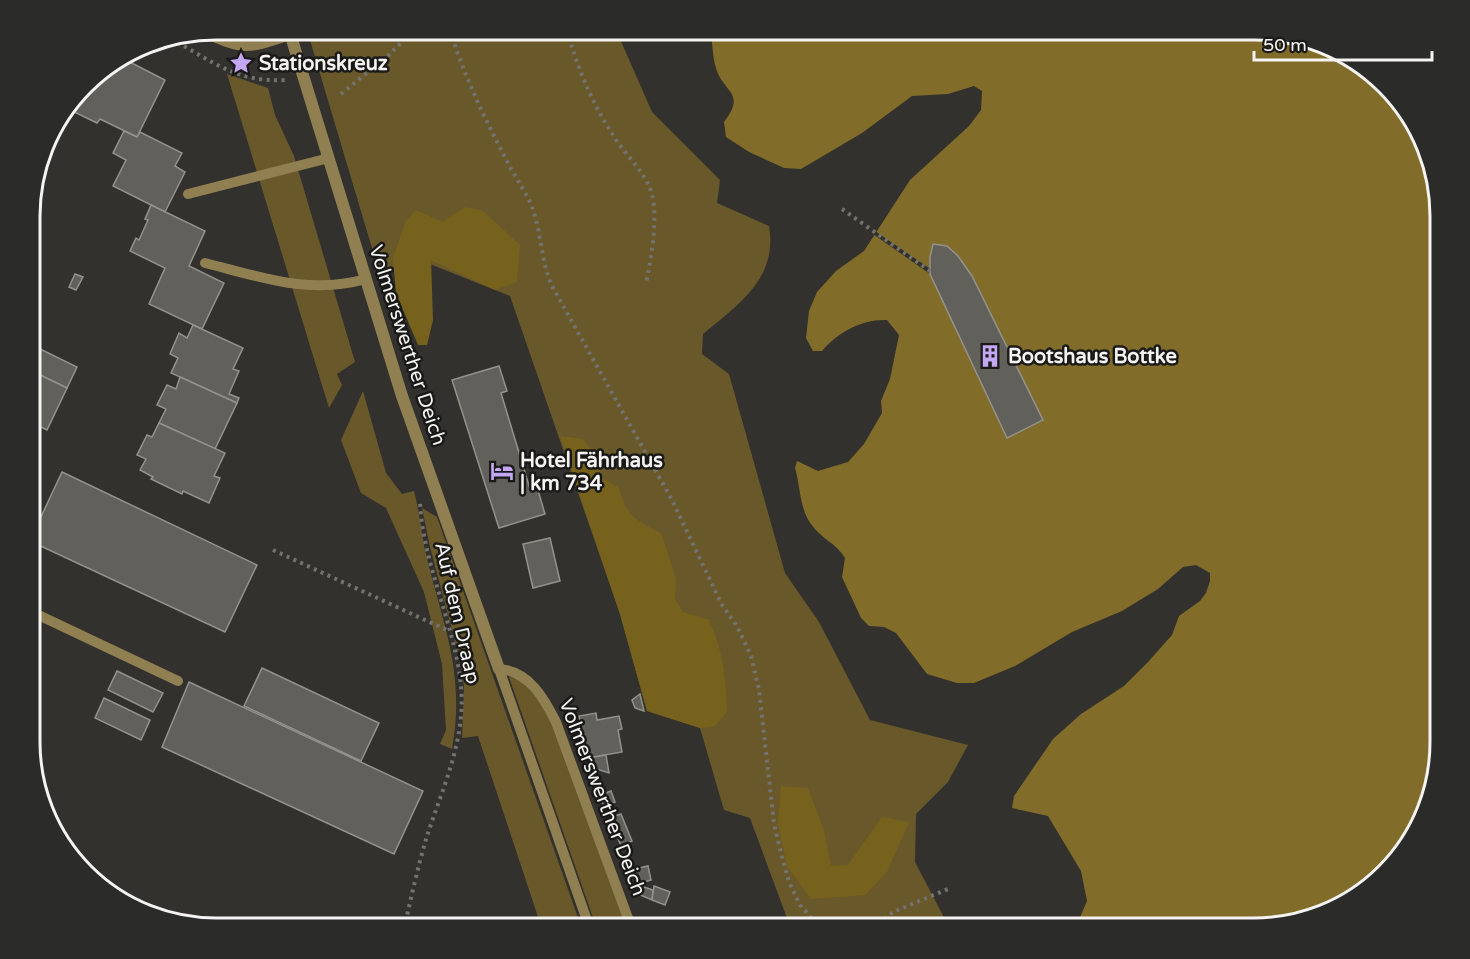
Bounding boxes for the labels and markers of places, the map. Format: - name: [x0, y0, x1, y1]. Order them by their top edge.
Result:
- place icon: Stationskreuz: [228, 50, 254, 76]
- place label: Stationskreuz: [259, 52, 388, 76]
- building icon: Bootshaus Bottke: [977, 343, 1003, 369]
- place label: Bootshaus Bottke: [1008, 345, 1177, 369]
- place label: Hotel Fährhaus | km 734: [520, 449, 663, 496]
- hotel icon: Hotel Fährhaus | km 734: [489, 458, 515, 484]

